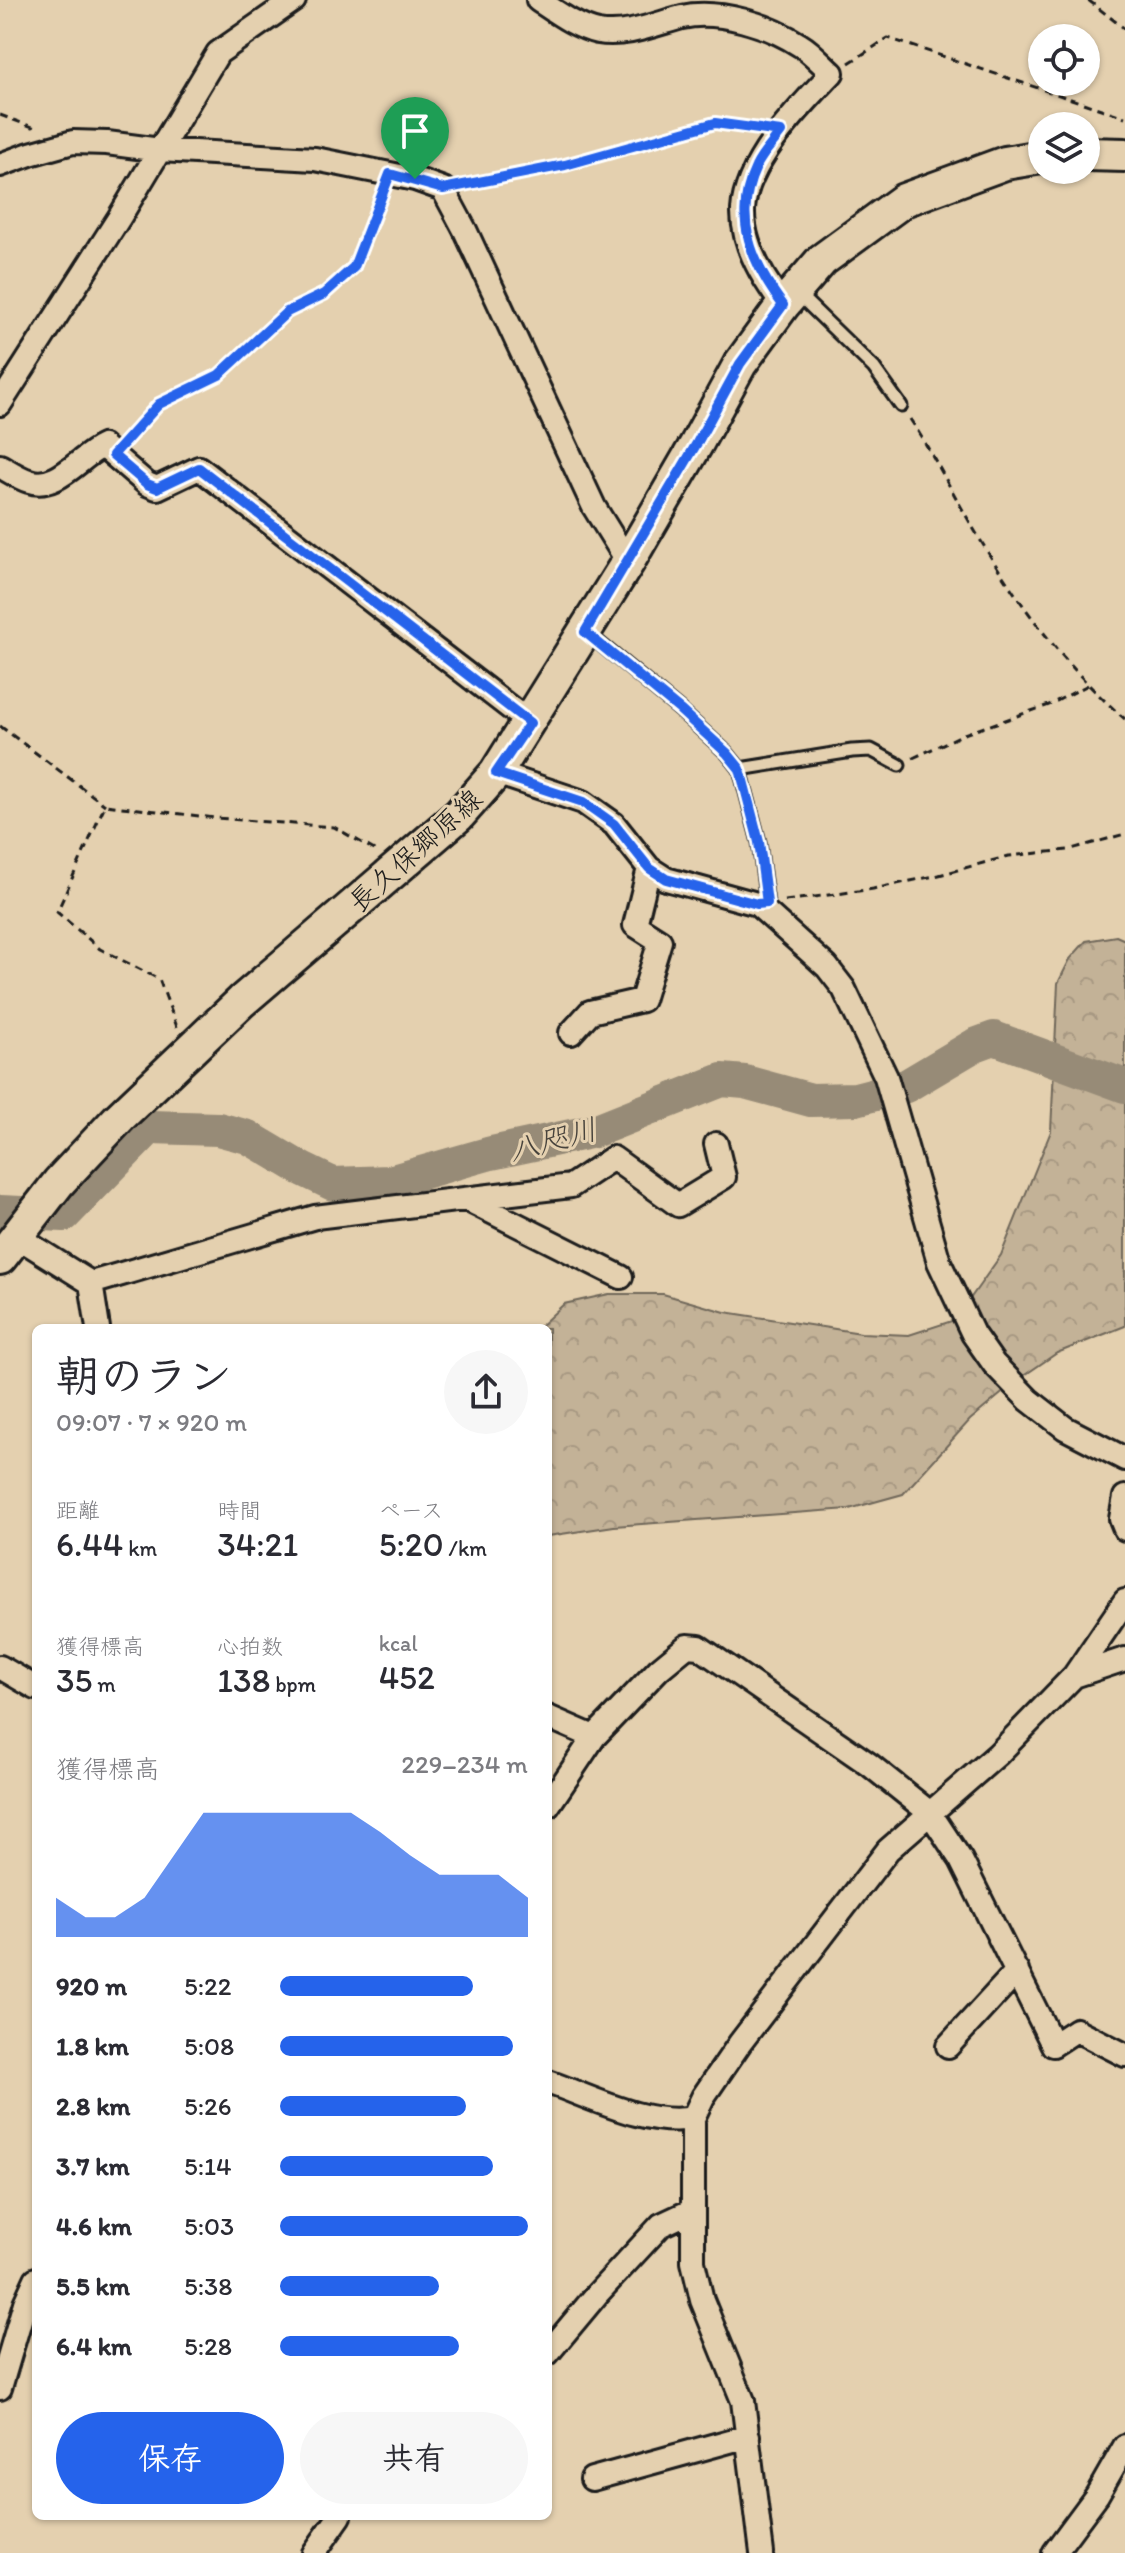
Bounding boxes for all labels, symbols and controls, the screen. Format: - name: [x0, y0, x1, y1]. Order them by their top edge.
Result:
- map controls: [1028, 24, 1100, 184]
- button: locate: [1028, 24, 1100, 96]
- pin: [381, 97, 449, 179]
- icon: arrive: [393, 109, 437, 153]
- button: layers: [1028, 112, 1100, 184]
- street label: 長久保郷原線: [341, 781, 489, 919]
- water label: 八咫川: [505, 1110, 601, 1169]
- text: 朝のラン: [56, 1349, 232, 1402]
- button: share: [444, 1350, 528, 1434]
- text: 09:07 · 7 × 920 m: [56, 1406, 247, 1438]
- text: 距離: [56, 1497, 100, 1524]
- text: 時間: [217, 1497, 261, 1524]
- text: ペース: [379, 1497, 443, 1524]
- text: 6.44: [56, 1524, 123, 1565]
- text: 34:21: [217, 1524, 298, 1565]
- text: 5:20: [379, 1524, 444, 1565]
- text: km: [123, 1535, 157, 1562]
- text: /km: [444, 1535, 487, 1562]
- text: kcal: [379, 1630, 418, 1657]
- text: 獲得標高: [56, 1633, 144, 1660]
- text: 心拍数: [217, 1633, 283, 1660]
- text: 452: [379, 1657, 435, 1698]
- text: 35: [56, 1660, 92, 1701]
- text: 138: [217, 1660, 270, 1701]
- text: m: [92, 1671, 116, 1698]
- text: bpm: [270, 1671, 316, 1698]
- text: 229–234 m: [401, 1748, 528, 1780]
- text: 獲得標高: [56, 1753, 160, 1785]
- text: 920 m: [56, 1970, 127, 2002]
- text: 5:22: [184, 1970, 231, 2002]
- text: 1.8 km: [56, 2030, 129, 2062]
- text: 5:08: [184, 2030, 234, 2062]
- text: 2.8 km: [56, 2090, 131, 2122]
- text: 5:26: [184, 2090, 231, 2122]
- text: 3.7 km: [56, 2150, 130, 2182]
- text: 5:14: [184, 2150, 232, 2182]
- text: 4.6 km: [56, 2210, 132, 2242]
- text: 5:03: [184, 2210, 234, 2242]
- text: 5.5 km: [56, 2270, 130, 2302]
- text: 5:38: [184, 2270, 232, 2302]
- text: 6.4 km: [56, 2330, 132, 2362]
- text: 5:28: [184, 2330, 232, 2362]
- button: 保存: [56, 2412, 284, 2504]
- button: 共有: [300, 2412, 528, 2504]

